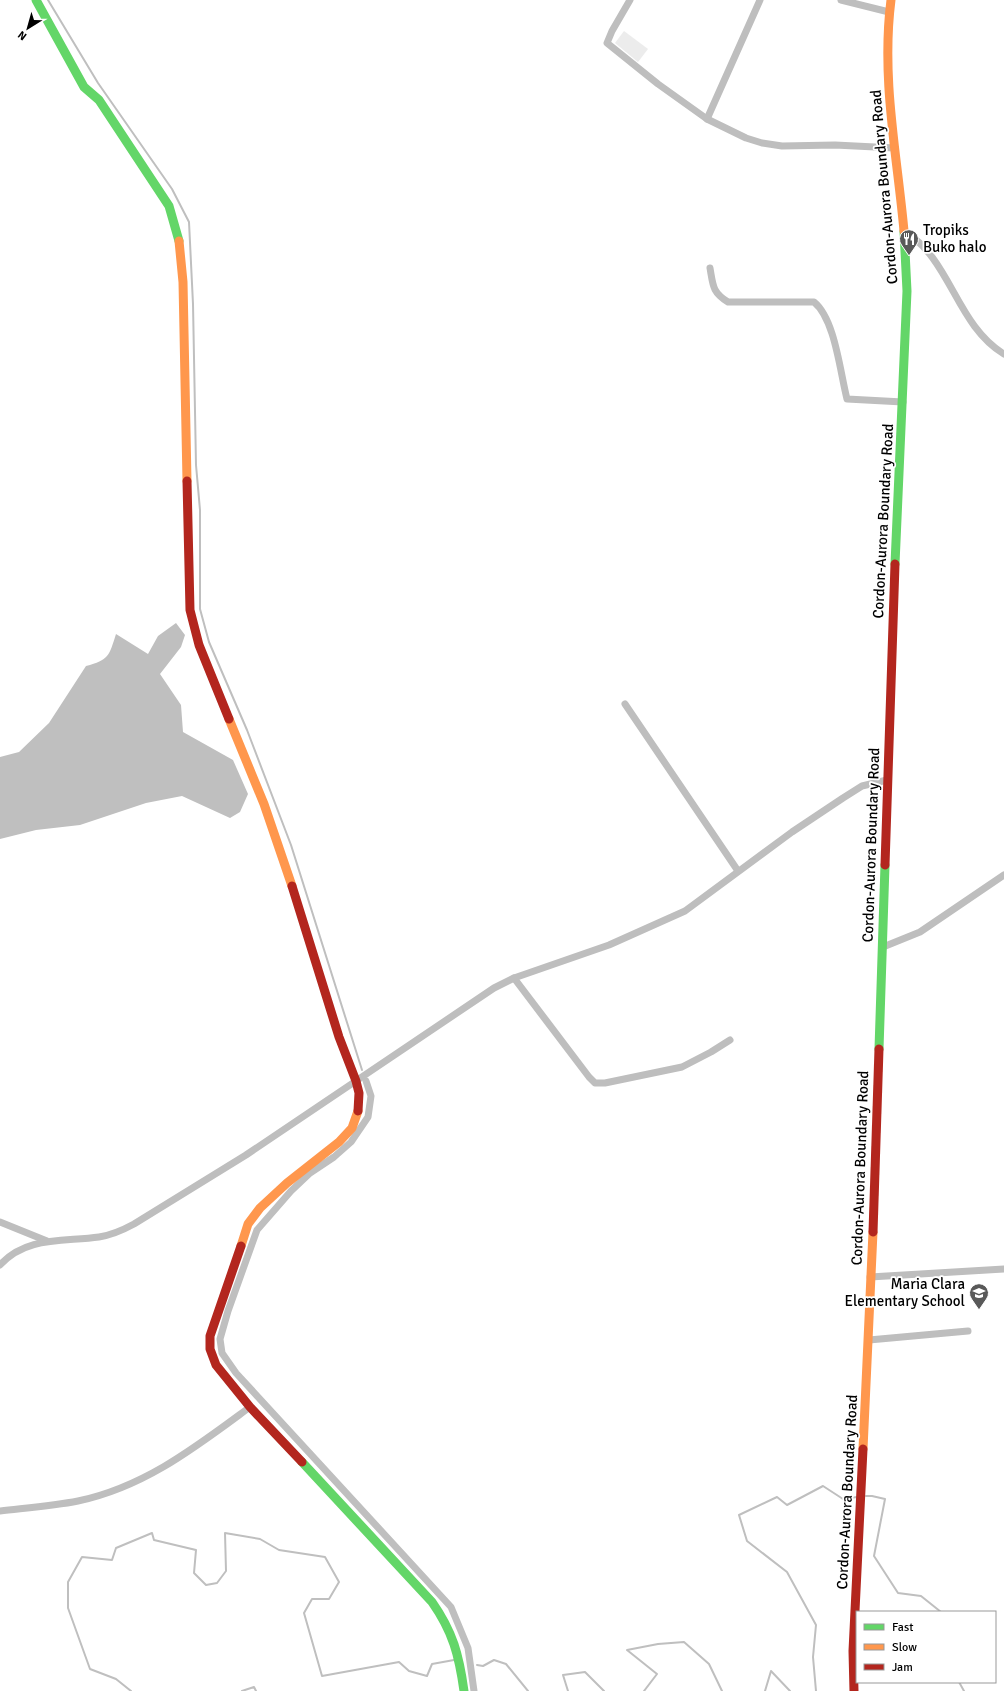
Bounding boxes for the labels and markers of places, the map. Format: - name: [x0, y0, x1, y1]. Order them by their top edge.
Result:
- place label: Tropiks Buko halo: [923, 221, 987, 256]
- restaurant icon: Tropiks Buko halo: [898, 228, 920, 256]
- place label: Maria Clara Elementary School: [844, 1275, 965, 1310]
- school or university icon: Maria Clara Elementary School: [968, 1282, 990, 1310]

